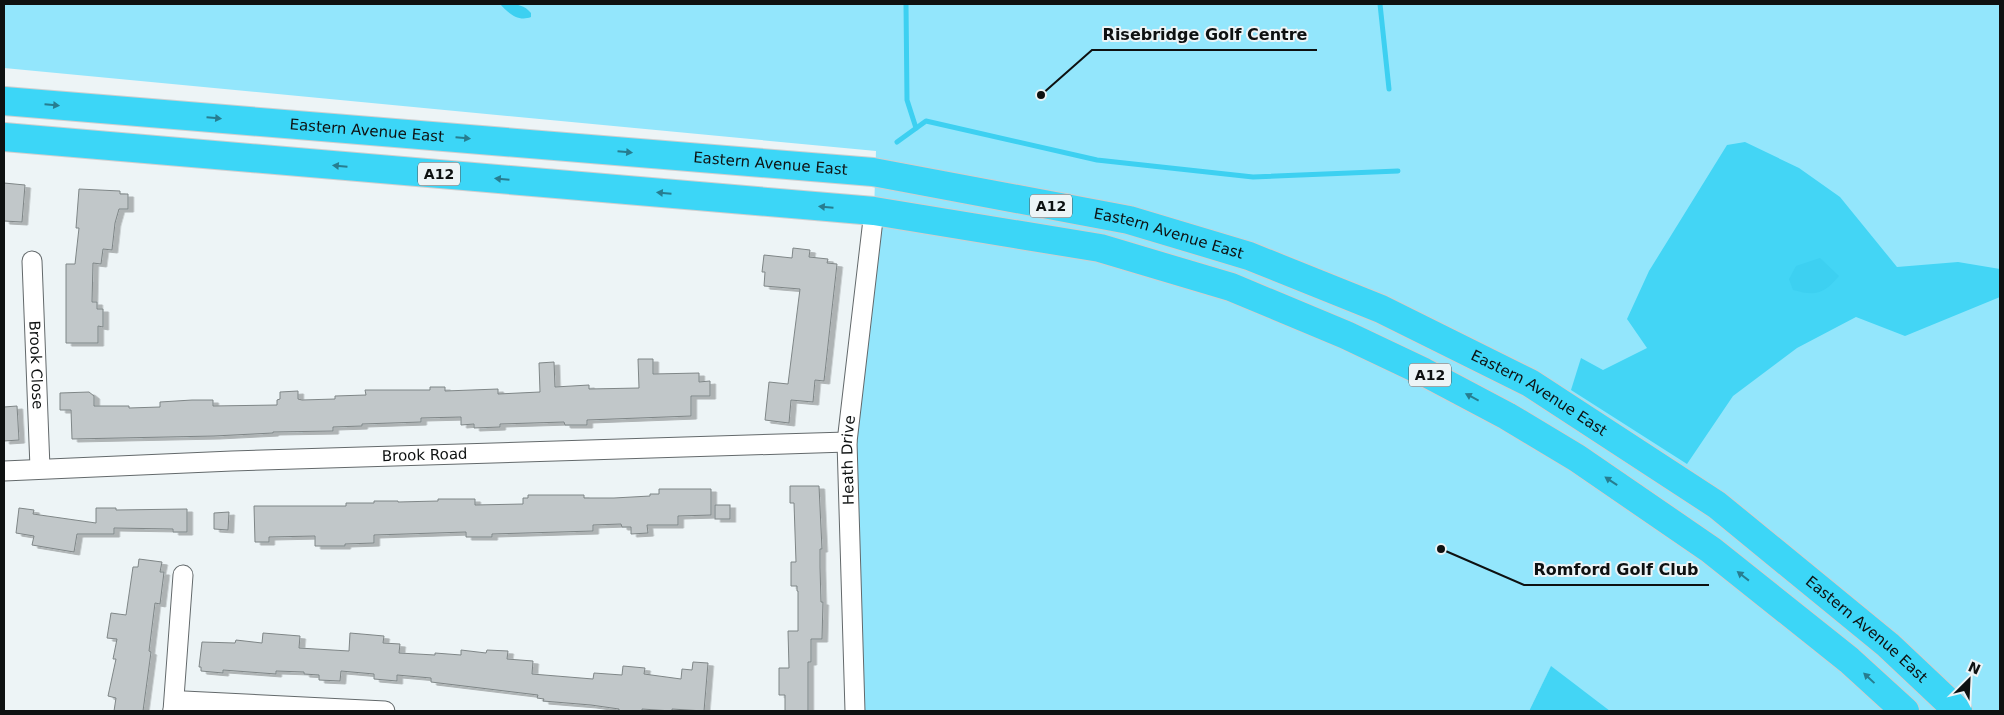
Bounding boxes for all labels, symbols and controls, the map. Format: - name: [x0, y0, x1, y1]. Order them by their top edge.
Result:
- callout: Risebridge Golf Centre: [1092, 19, 1317, 50]
- text: Risebridge Golf Centre: [1103, 25, 1308, 44]
- one-way arrow: [45, 101, 61, 109]
- one-way arrow: [207, 114, 223, 122]
- street label: Eastern Avenue East: [289, 115, 445, 146]
- one-way arrow: [456, 135, 472, 143]
- one-way arrow: [618, 148, 634, 156]
- street label: Eastern Avenue East: [693, 148, 848, 179]
- one-way arrow: [332, 161, 348, 169]
- road number: A12: [418, 162, 460, 185]
- one-way arrow: [494, 175, 510, 183]
- one-way arrow: [656, 189, 672, 197]
- road number: A12: [1030, 195, 1072, 218]
- one-way arrow: [818, 202, 834, 210]
- street label: Eastern Avenue East: [1092, 205, 1246, 263]
- street label: Brook Close: [25, 320, 47, 410]
- street label: Eastern Avenue East: [1468, 346, 1611, 440]
- road number: A12: [1409, 364, 1451, 386]
- one-way arrow: [1465, 393, 1479, 401]
- street label: Heath Drive: [838, 414, 859, 505]
- street label: Brook Road: [382, 445, 468, 465]
- one-way arrow: [1604, 476, 1618, 486]
- callout: Romford Golf Club: [1524, 554, 1709, 585]
- text: Romford Golf Club: [1533, 560, 1699, 579]
- one-way arrow: [1737, 570, 1750, 581]
- street label: Eastern Avenue East: [1802, 572, 1931, 687]
- north arrow: [1944, 655, 1994, 705]
- text: N: [1966, 658, 1983, 678]
- one-way arrow: [1864, 672, 1876, 684]

